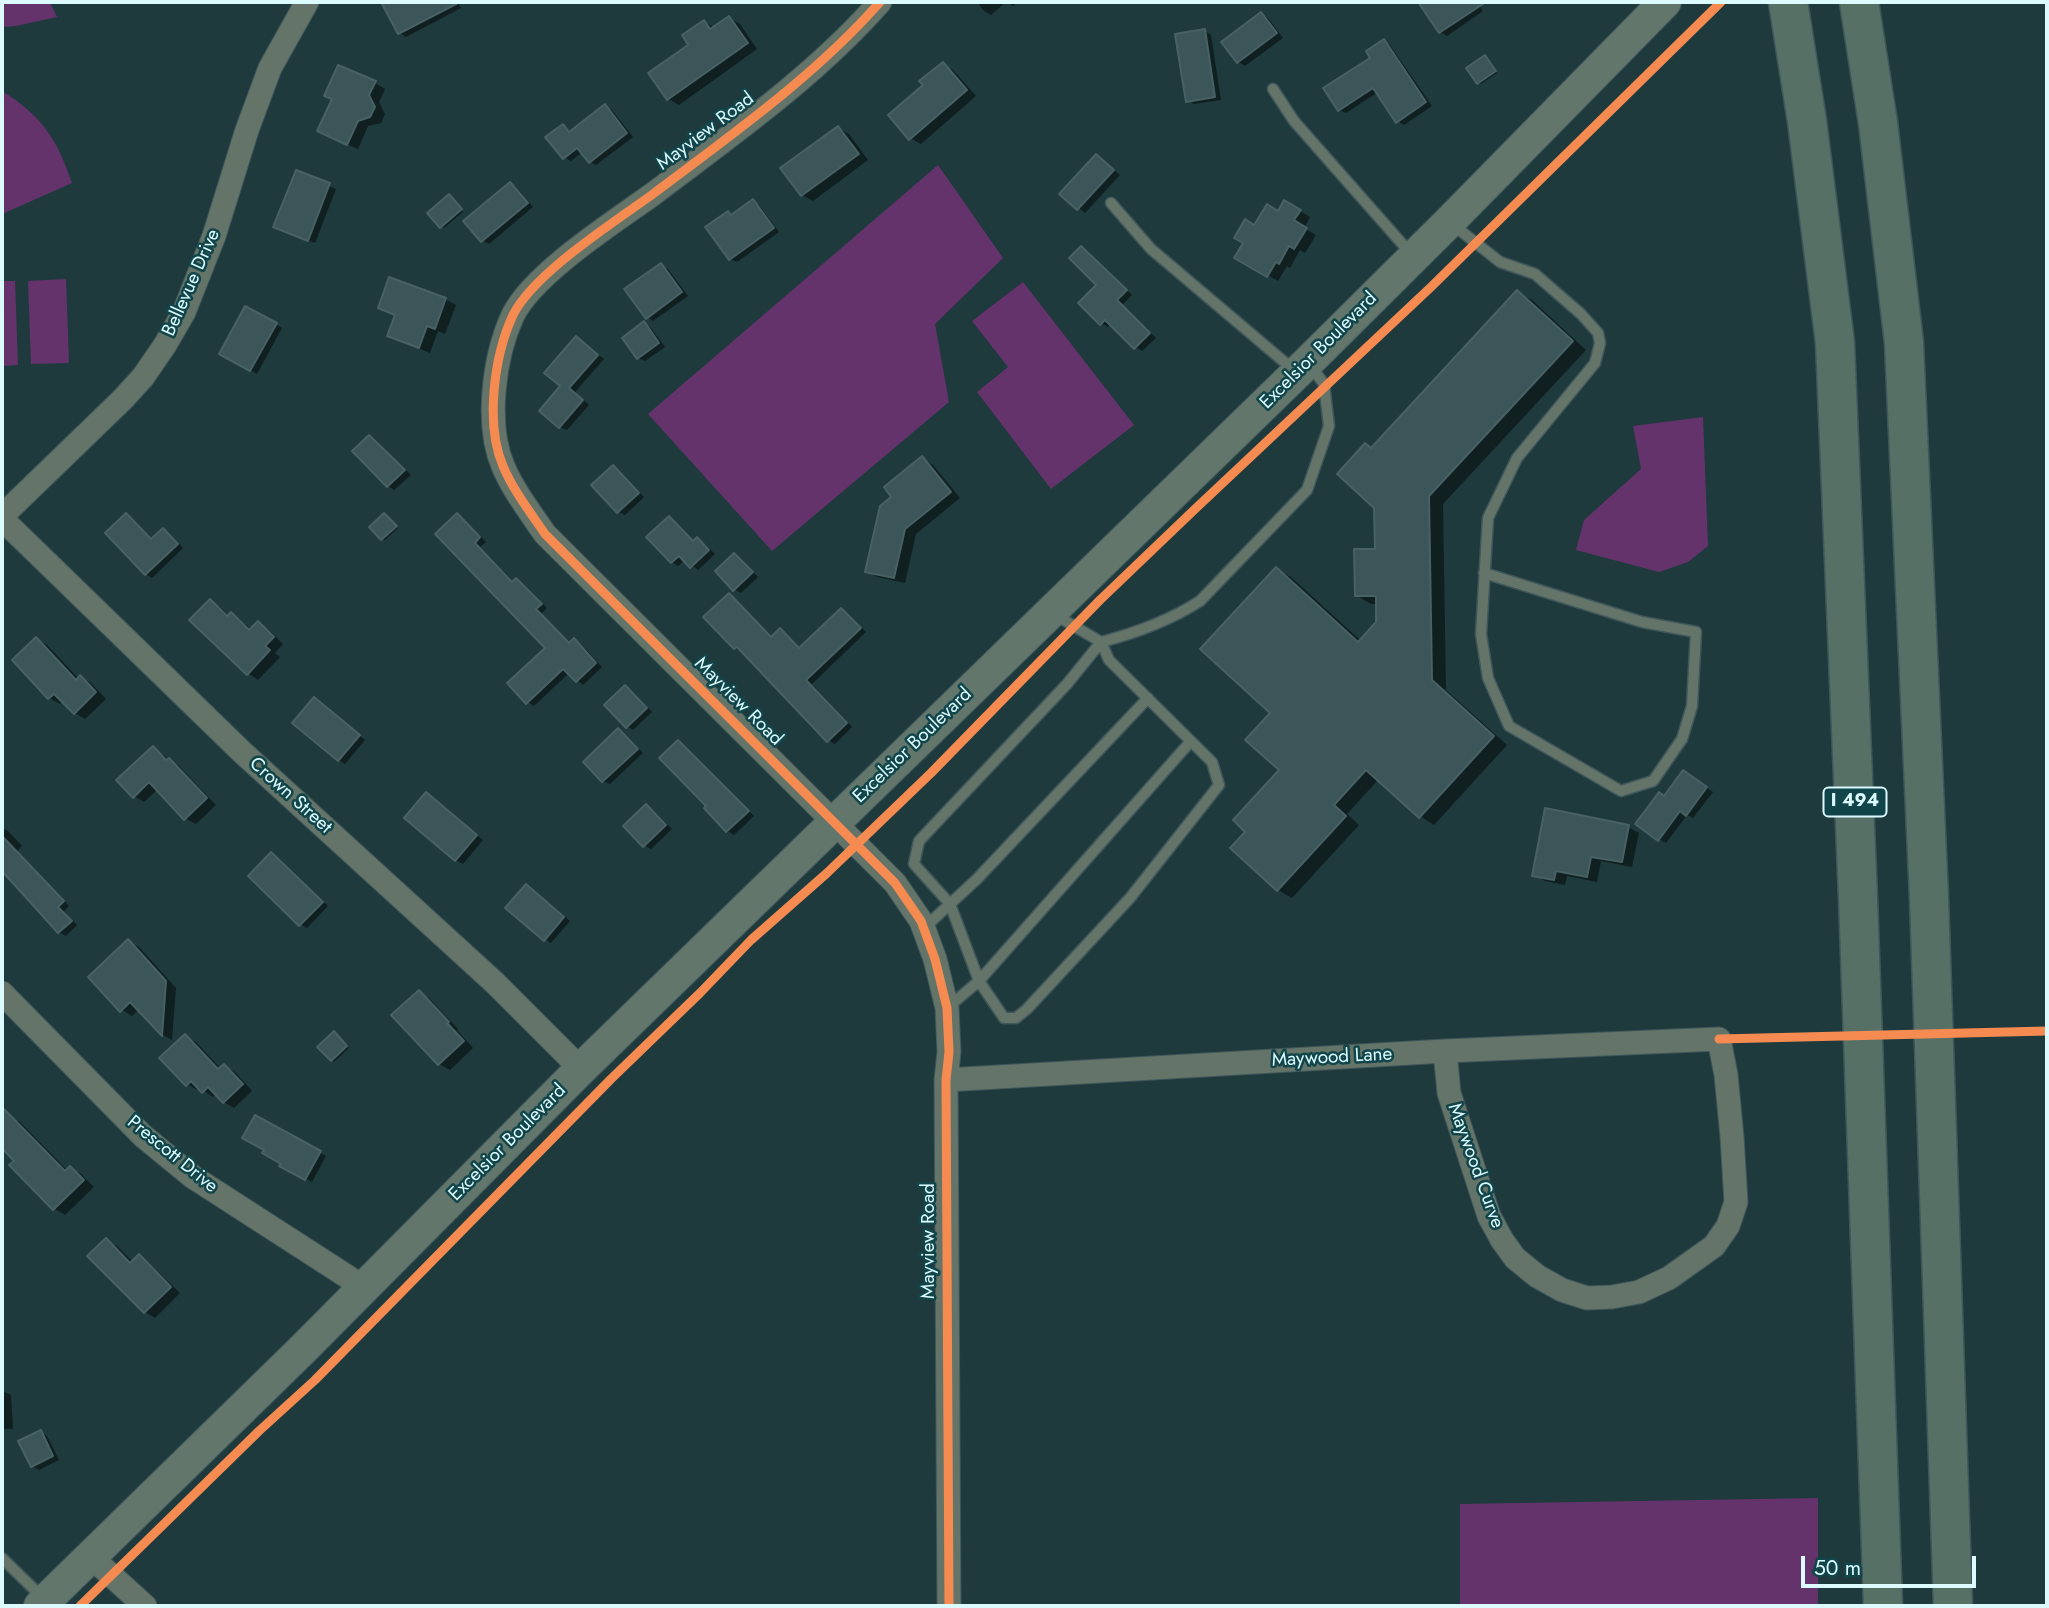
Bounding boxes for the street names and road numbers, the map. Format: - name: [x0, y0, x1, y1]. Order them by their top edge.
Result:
- street label: Mayview Road: [653, 88, 759, 176]
- street label: Bellevue Drive: [158, 226, 226, 340]
- street label: Excelsior Boulevard: [1256, 288, 1382, 414]
- street label: Mayview Road: [689, 653, 787, 751]
- street label: Excelsior Boulevard: [849, 684, 977, 808]
- street label: Crown Street: [244, 753, 336, 839]
- road number: I 494: [1824, 788, 1886, 816]
- street label: Maywood Lane: [1271, 1043, 1393, 1073]
- street label: Excelsior Boulevard: [445, 1080, 571, 1206]
- street label: Maywood Curve: [1442, 1100, 1508, 1232]
- street label: Prescott Drive: [122, 1111, 222, 1199]
- street label: Mayview Road: [918, 1183, 940, 1299]

